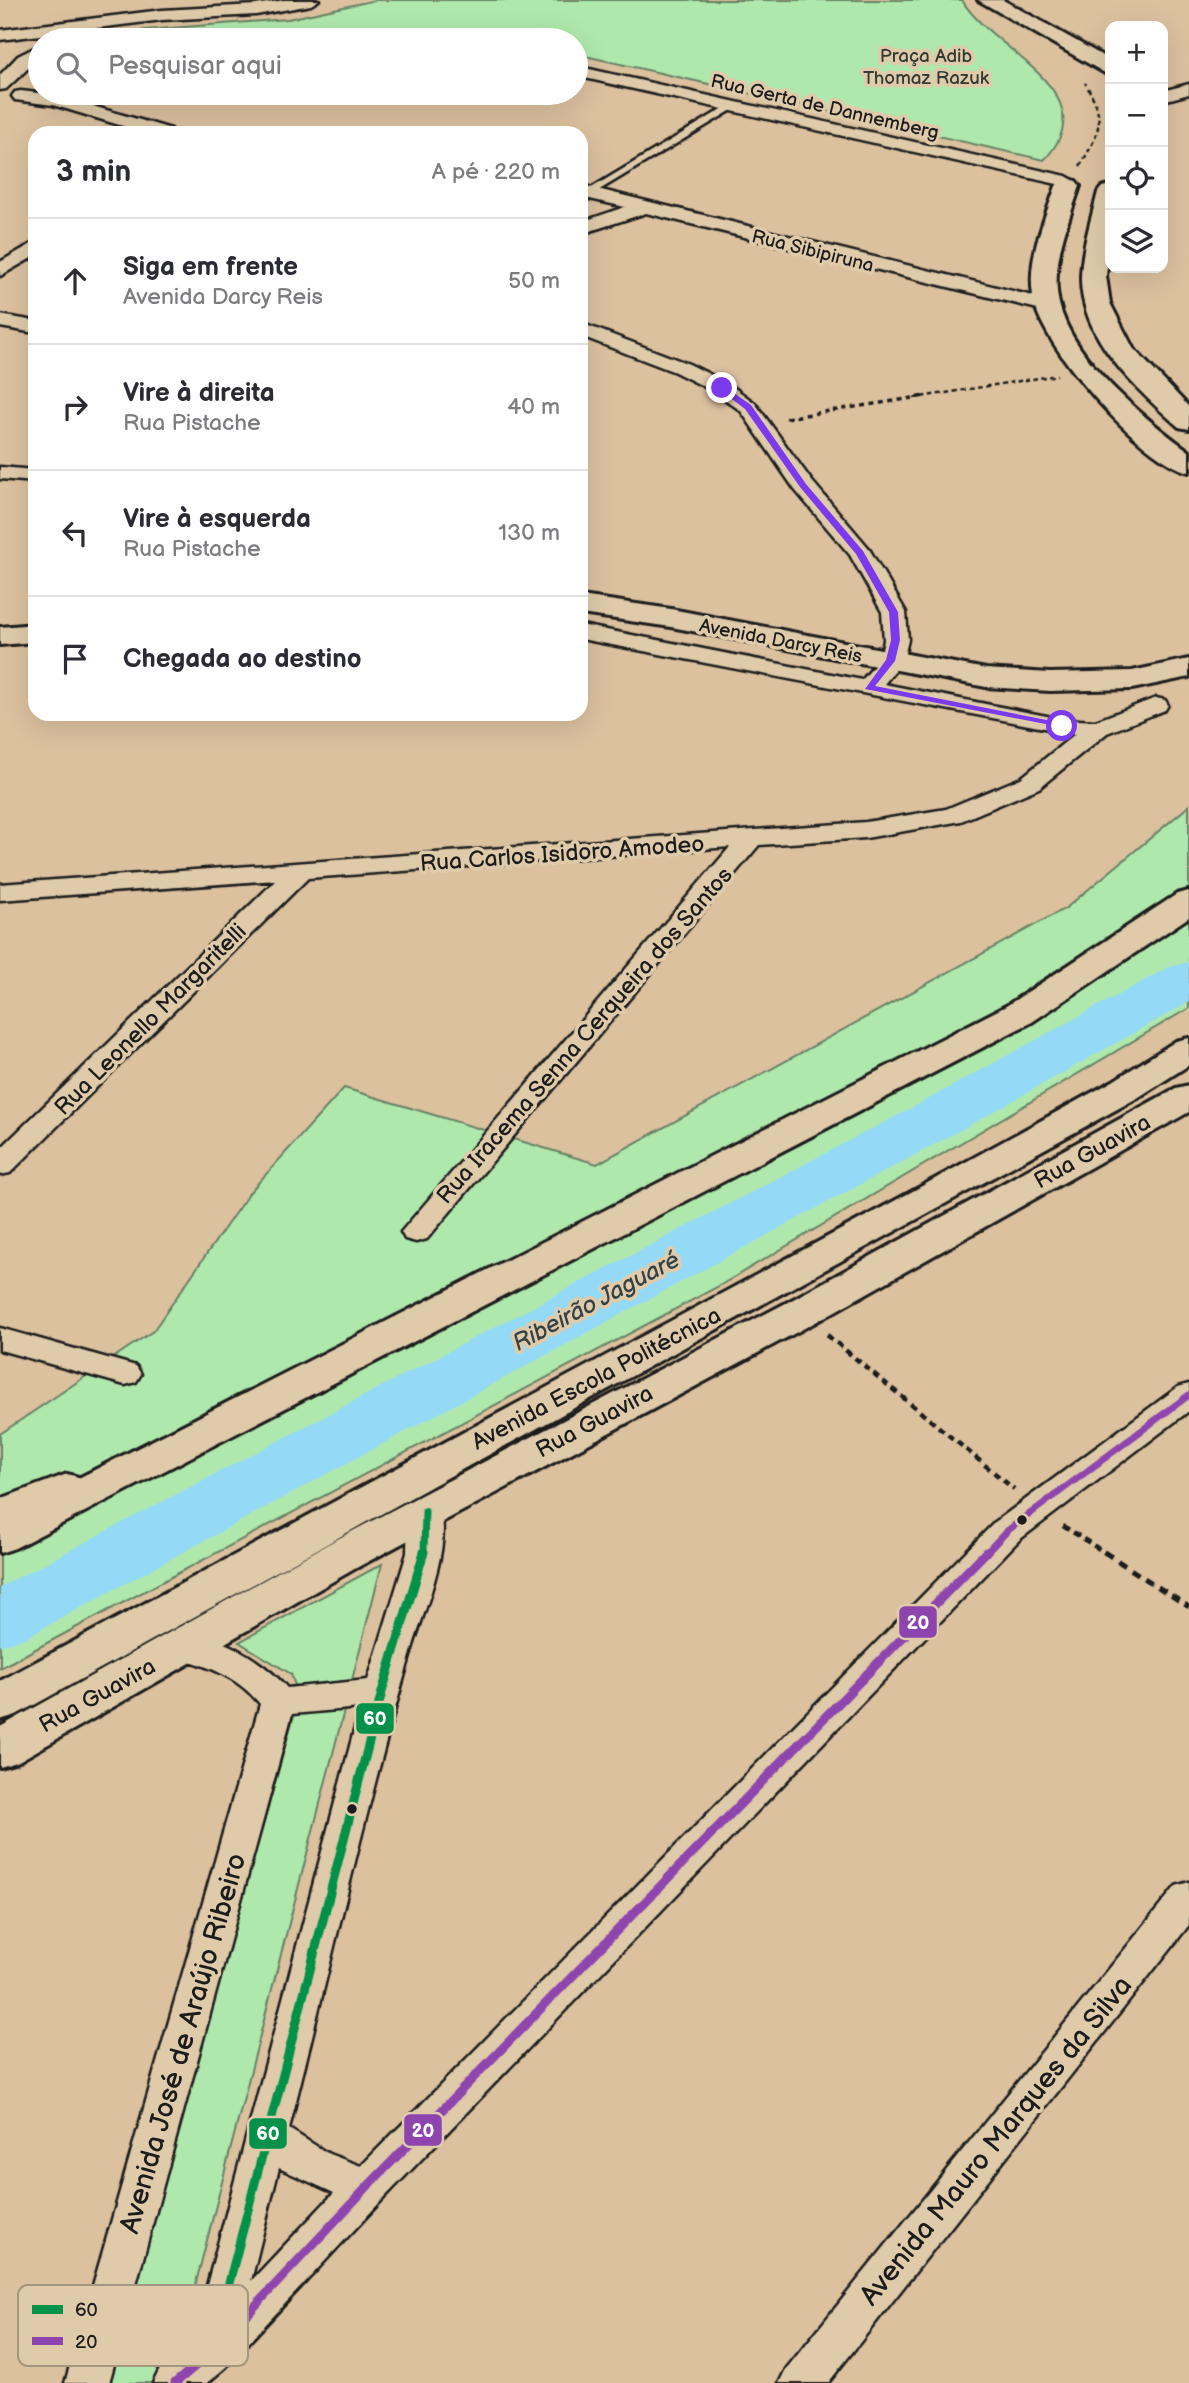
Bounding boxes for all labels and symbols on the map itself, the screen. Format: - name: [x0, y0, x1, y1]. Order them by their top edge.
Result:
- park label: Praça Adib Thomaz Razuk: [863, 45, 990, 90]
- street label: Rua Gerta de Dannemberg: [708, 70, 941, 145]
- street label: Rua Sibipiruna: [749, 225, 876, 278]
- route end: [706, 372, 737, 403]
- street label: Avenida Darcy Reis: [697, 614, 864, 669]
- route start: [1046, 710, 1077, 741]
- street label: Rua Carlos Isidoro Amodeo: [419, 830, 705, 878]
- street label: Rua Iracema Senna Cerqueira dos Santos: [431, 862, 739, 1210]
- street label: Rua Leonello Margaritelli: [49, 918, 253, 1122]
- street label: Rua Guavira: [1029, 1108, 1156, 1195]
- water label: Ribeirão Jaguaré: [508, 1245, 685, 1358]
- street label: Avenida Escola Politécnica: [467, 1301, 726, 1456]
- street label: Rua Guavira: [531, 1379, 658, 1464]
- unlabelled marker: [1015, 1513, 1029, 1527]
- line badge: 20: [898, 1605, 938, 1639]
- text: 20: [907, 1612, 929, 1635]
- street label: Rua Guavira: [34, 1652, 161, 1739]
- line badge: 60: [355, 1702, 395, 1735]
- text: 60: [363, 1708, 387, 1731]
- unlabelled marker: [345, 1802, 359, 1816]
- street label: Avenida José de Araújo Ribeiro: [113, 1850, 254, 2237]
- street label: Avenida Mauro Marques da Silva: [853, 1970, 1139, 2312]
- line badge: 20: [403, 2113, 443, 2147]
- line badge: 60: [248, 2117, 288, 2150]
- text: 20: [412, 2120, 434, 2143]
- text: 60: [256, 2123, 280, 2146]
- legend: [18, 2285, 248, 2366]
- text: 60: [75, 2299, 98, 2322]
- text: 20: [75, 2331, 97, 2354]

